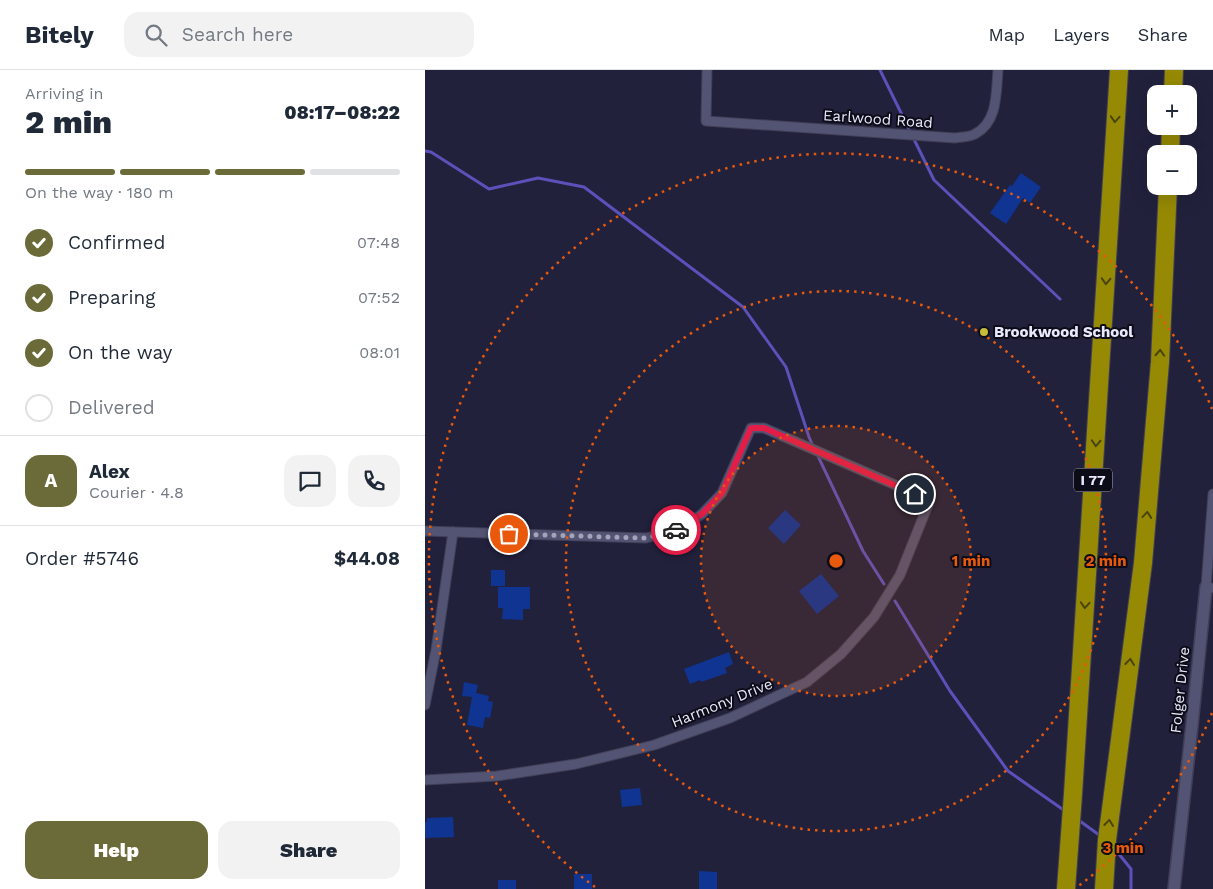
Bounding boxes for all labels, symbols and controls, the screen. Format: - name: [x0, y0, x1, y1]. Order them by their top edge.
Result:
- search box: [124, 12, 474, 57]
- text: Bitely: [25, 21, 94, 49]
- icon: search: [142, 21, 170, 49]
- text: Search here: [182, 23, 293, 46]
- text: Map: [988, 24, 1025, 45]
- text: Layers: [1053, 24, 1110, 45]
- text: Share: [1138, 24, 1188, 45]
- text: Arriving in: [25, 84, 103, 103]
- map controls: [1147, 85, 1197, 195]
- button: +: [1147, 85, 1197, 135]
- text: 08:17–08:22: [284, 101, 400, 124]
- text: 2 min: [25, 103, 112, 141]
- street label: Earlwood Road: [823, 106, 933, 132]
- one-way arrow: [1110, 115, 1121, 123]
- button: −: [1147, 145, 1197, 195]
- text: On the way · 180 m: [25, 183, 173, 202]
- icon: check: [25, 229, 53, 257]
- text: Confirmed: [68, 231, 165, 254]
- text: 07:48: [357, 233, 400, 252]
- one-way arrow: [1100, 277, 1111, 285]
- icon: check: [25, 284, 53, 312]
- text: Preparing: [68, 286, 155, 309]
- text: 07:52: [358, 288, 400, 307]
- place label: Brookwood School: [994, 323, 1133, 341]
- marker: Brookwood School: [978, 326, 990, 338]
- icon: check: [25, 339, 53, 367]
- text: On the way: [68, 341, 172, 364]
- text: 08:01: [359, 343, 400, 362]
- one-way arrow: [1155, 349, 1166, 357]
- text: Delivered: [68, 396, 155, 419]
- one-way arrow: [1090, 439, 1101, 447]
- button: chat: [284, 455, 336, 507]
- button: phone: [348, 455, 400, 507]
- text: Alex: [89, 460, 130, 483]
- road number: I 77: [1074, 468, 1112, 492]
- text: A: [45, 469, 57, 492]
- pin: [894, 473, 936, 515]
- icon: home: [901, 480, 929, 508]
- text: Courier · 4.8: [89, 483, 184, 502]
- courier: [651, 505, 701, 555]
- one-way arrow: [1141, 511, 1152, 519]
- pin: [488, 513, 530, 555]
- icon: car: [662, 516, 690, 544]
- icon: bag: [495, 520, 523, 548]
- text: Order #5746: [25, 547, 139, 570]
- text: $44.08: [334, 547, 400, 570]
- centre of rings: [827, 552, 845, 570]
- text: 1 min: [952, 552, 990, 570]
- text: 2 min: [1085, 552, 1127, 570]
- one-way arrow: [1080, 601, 1091, 609]
- street label: Folger Drive: [1167, 646, 1193, 734]
- one-way arrow: [1124, 658, 1135, 666]
- street label: Harmony Drive: [669, 674, 775, 732]
- one-way arrow: [1103, 819, 1114, 827]
- button: Help: [25, 821, 208, 879]
- button: Share: [218, 821, 400, 879]
- text: 3 min: [1103, 839, 1143, 857]

